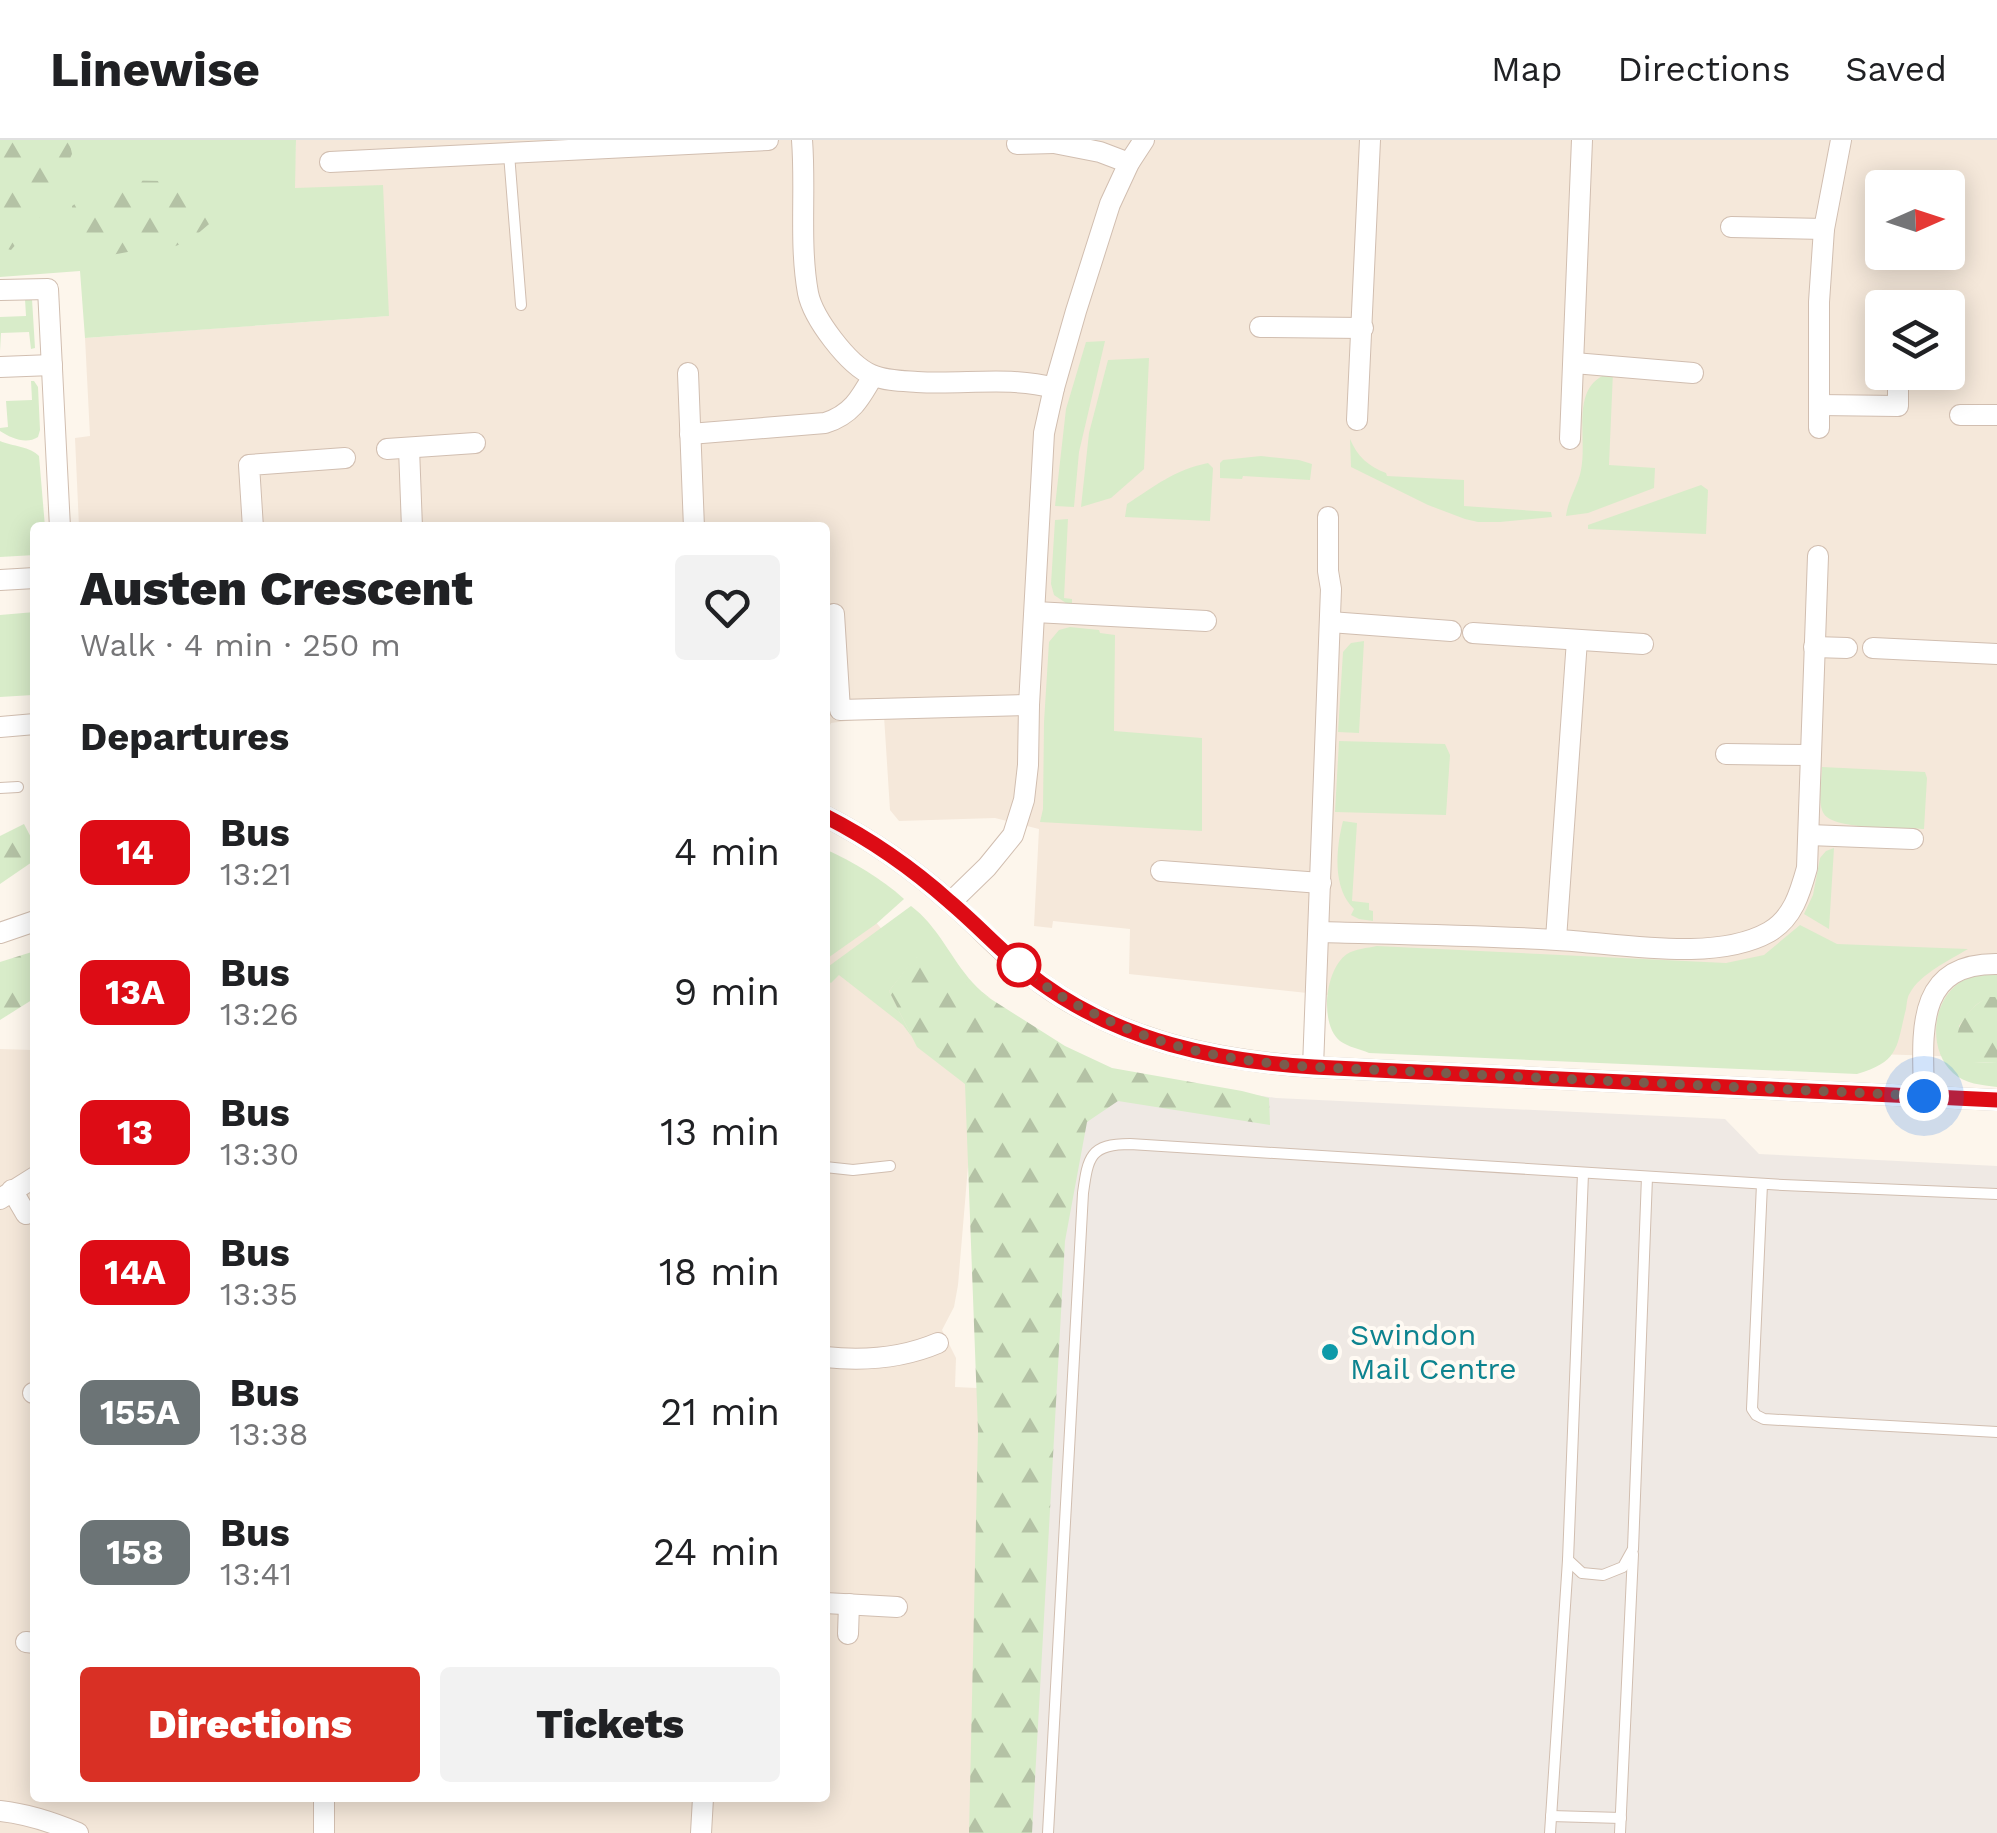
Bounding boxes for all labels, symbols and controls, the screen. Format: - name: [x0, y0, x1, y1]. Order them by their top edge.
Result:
- text: Linewise: [50, 41, 260, 98]
- text: Map: [1491, 48, 1562, 90]
- text: Directions: [1617, 48, 1790, 90]
- text: Saved: [1845, 48, 1947, 90]
- north arrow: [1865, 170, 1965, 270]
- map controls: [1865, 170, 1965, 390]
- button: layers: [1865, 290, 1965, 390]
- button: heart: [675, 555, 780, 660]
- text: Austen Crescent: [80, 560, 473, 617]
- text: Walk · 4 min · 250 m: [80, 626, 401, 664]
- text: Departures: [80, 715, 289, 759]
- text: Bus: [220, 811, 290, 855]
- text: 4 min: [674, 830, 780, 874]
- text: 14: [116, 831, 154, 873]
- text: 13:21: [220, 855, 292, 893]
- unlabelled marker: [998, 944, 1040, 986]
- text: Bus: [220, 951, 290, 995]
- text: 9 min: [674, 970, 780, 1014]
- text: 13A: [105, 971, 165, 1013]
- text: 13:26: [220, 995, 299, 1033]
- your location: [1899, 1071, 1949, 1121]
- text: Bus: [220, 1091, 290, 1135]
- text: 13 min: [660, 1110, 780, 1154]
- text: 13: [117, 1111, 153, 1153]
- text: 13:30: [220, 1135, 299, 1173]
- text: Bus: [220, 1231, 290, 1275]
- text: 18 min: [659, 1250, 780, 1294]
- text: 14A: [104, 1251, 166, 1293]
- text: 13:35: [220, 1275, 298, 1313]
- place label: Swindon Mail Centre: [1350, 1317, 1517, 1386]
- marker: Swindon Mail Centre: [1319, 1341, 1341, 1363]
- text: Bus: [230, 1371, 299, 1415]
- text: 21 min: [660, 1390, 780, 1434]
- text: 155A: [100, 1391, 180, 1433]
- text: 13:38: [230, 1415, 309, 1453]
- text: Bus: [220, 1511, 290, 1555]
- text: 24 min: [653, 1530, 780, 1574]
- text: 158: [106, 1531, 164, 1573]
- text: 13:41: [220, 1555, 292, 1593]
- button: Directions: [80, 1667, 420, 1782]
- button: Tickets: [440, 1667, 780, 1782]

